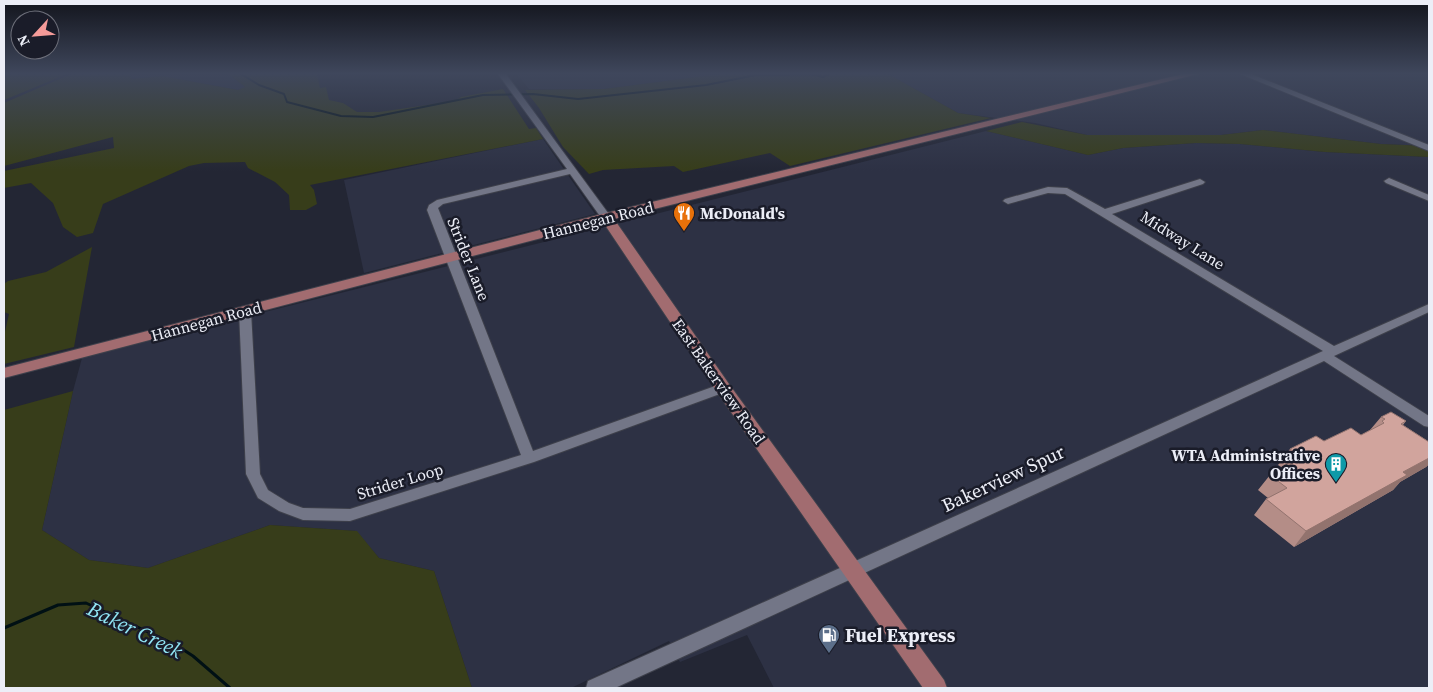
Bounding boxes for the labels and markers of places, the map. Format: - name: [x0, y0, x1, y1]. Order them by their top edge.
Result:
- restaurant icon: McDonald's: [672, 201, 696, 232]
- place label: McDonald's: [700, 202, 785, 224]
- place label: WTA Administrative Offices: [1171, 444, 1320, 484]
- building icon: WTA Administrative Offices: [1324, 452, 1348, 483]
- place label: Fuel Express: [845, 622, 956, 648]
- fuel station icon: Fuel Express: [817, 623, 841, 654]

